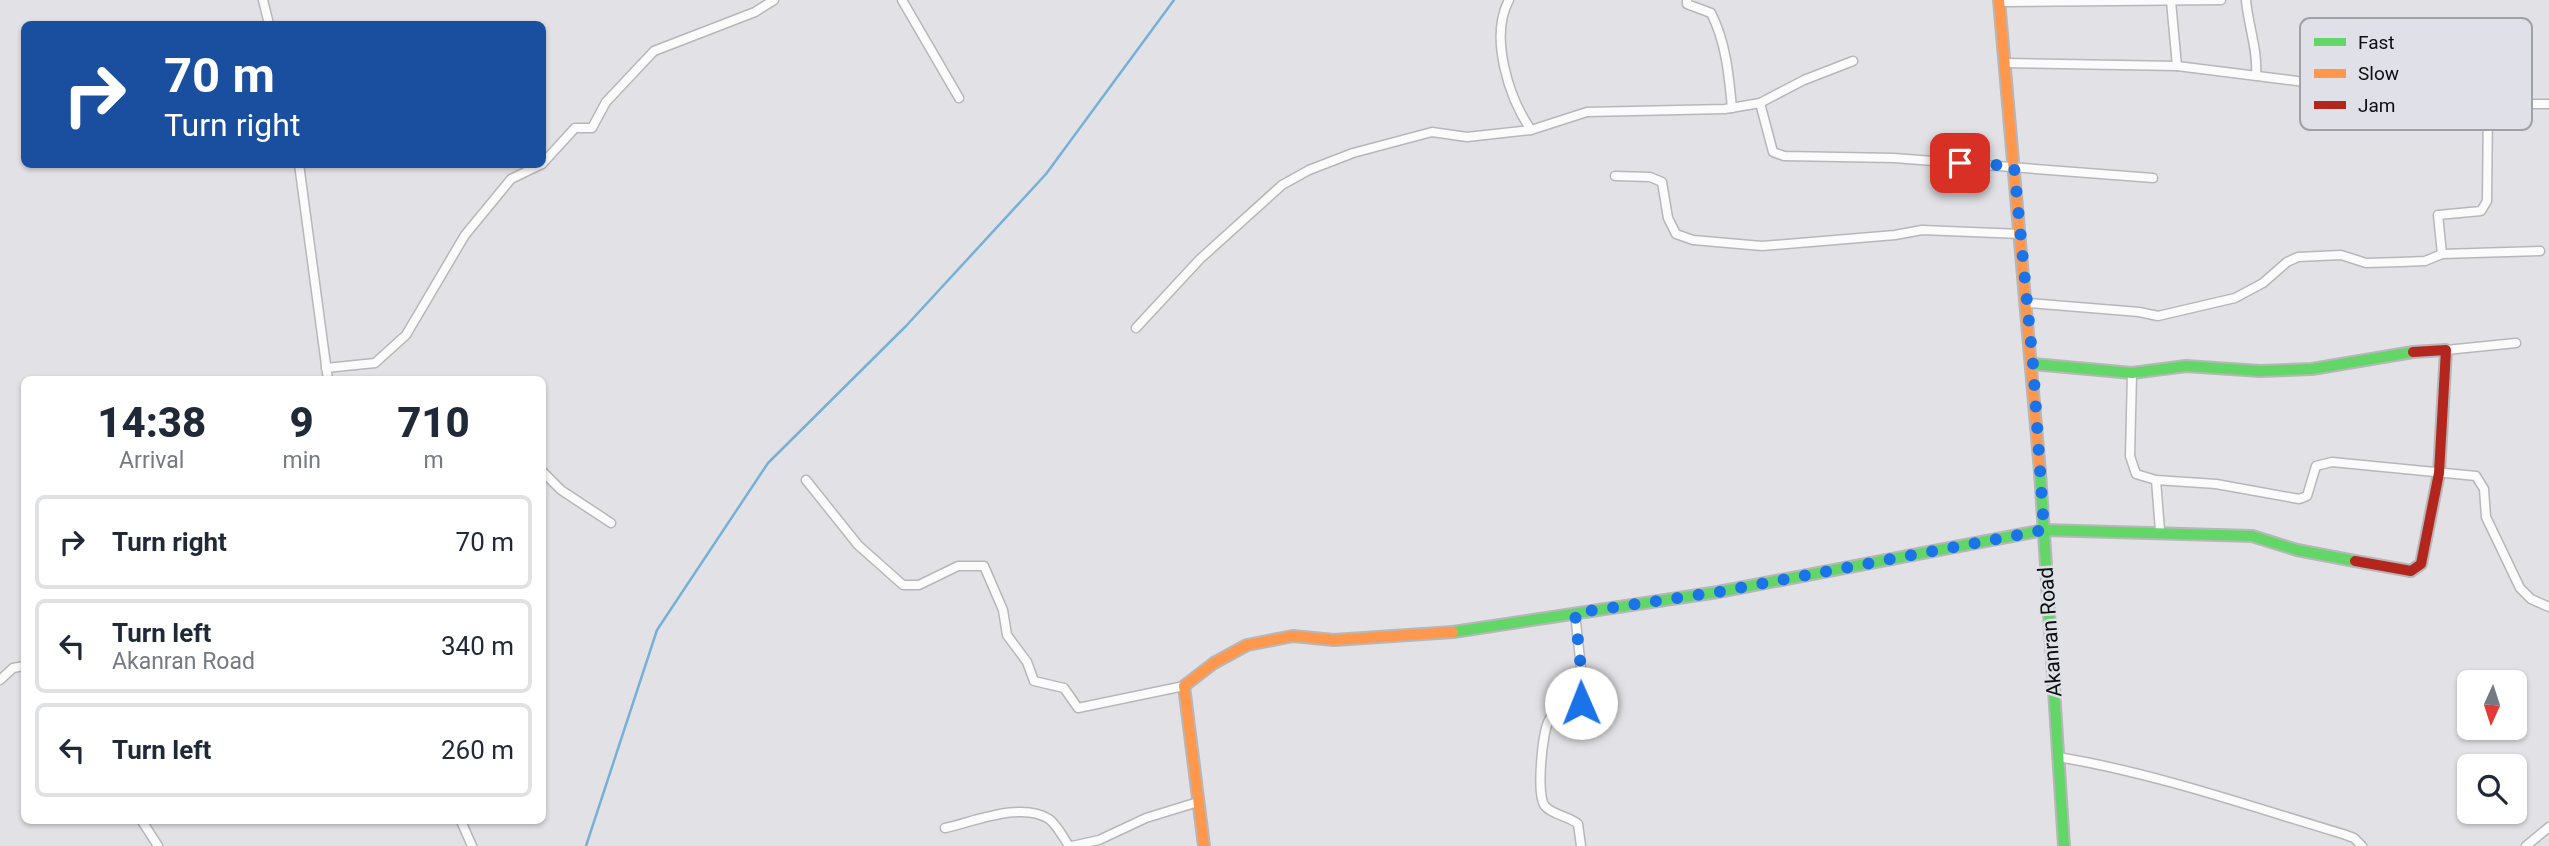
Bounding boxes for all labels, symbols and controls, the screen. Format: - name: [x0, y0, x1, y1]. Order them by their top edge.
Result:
- legend: [2300, 18, 2532, 130]
- text: Fast: [2358, 31, 2395, 54]
- text: 70 m: [164, 47, 275, 104]
- icon: right: [49, 49, 140, 140]
- text: Slow: [2358, 62, 2399, 85]
- text: Jam: [2358, 94, 2395, 117]
- text: Turn right: [164, 106, 300, 144]
- pin: [1930, 133, 1990, 193]
- icon: arrive: [1941, 144, 1979, 182]
- text: 14:38: [97, 398, 206, 447]
- text: 9: [290, 398, 314, 447]
- text: 710: [397, 398, 470, 447]
- text: Arrival: [119, 447, 184, 474]
- text: min: [282, 447, 321, 474]
- text: m: [423, 447, 444, 474]
- icon: right: [53, 523, 91, 561]
- text: Turn right: [112, 527, 227, 557]
- text: 70 m: [456, 527, 514, 557]
- street label: Akanran Road: [2033, 566, 2067, 698]
- text: Turn left: [112, 618, 211, 648]
- icon: left: [53, 627, 91, 665]
- text: 340 m: [441, 631, 514, 661]
- text: Akanran Road: [112, 648, 255, 675]
- position arrow: [1544, 666, 1618, 740]
- north arrow: [2457, 670, 2527, 740]
- map controls: [2457, 670, 2527, 824]
- icon: left: [53, 731, 91, 769]
- text: Turn left: [112, 735, 211, 765]
- text: 260 m: [441, 735, 514, 765]
- button: search: [2457, 754, 2527, 824]

